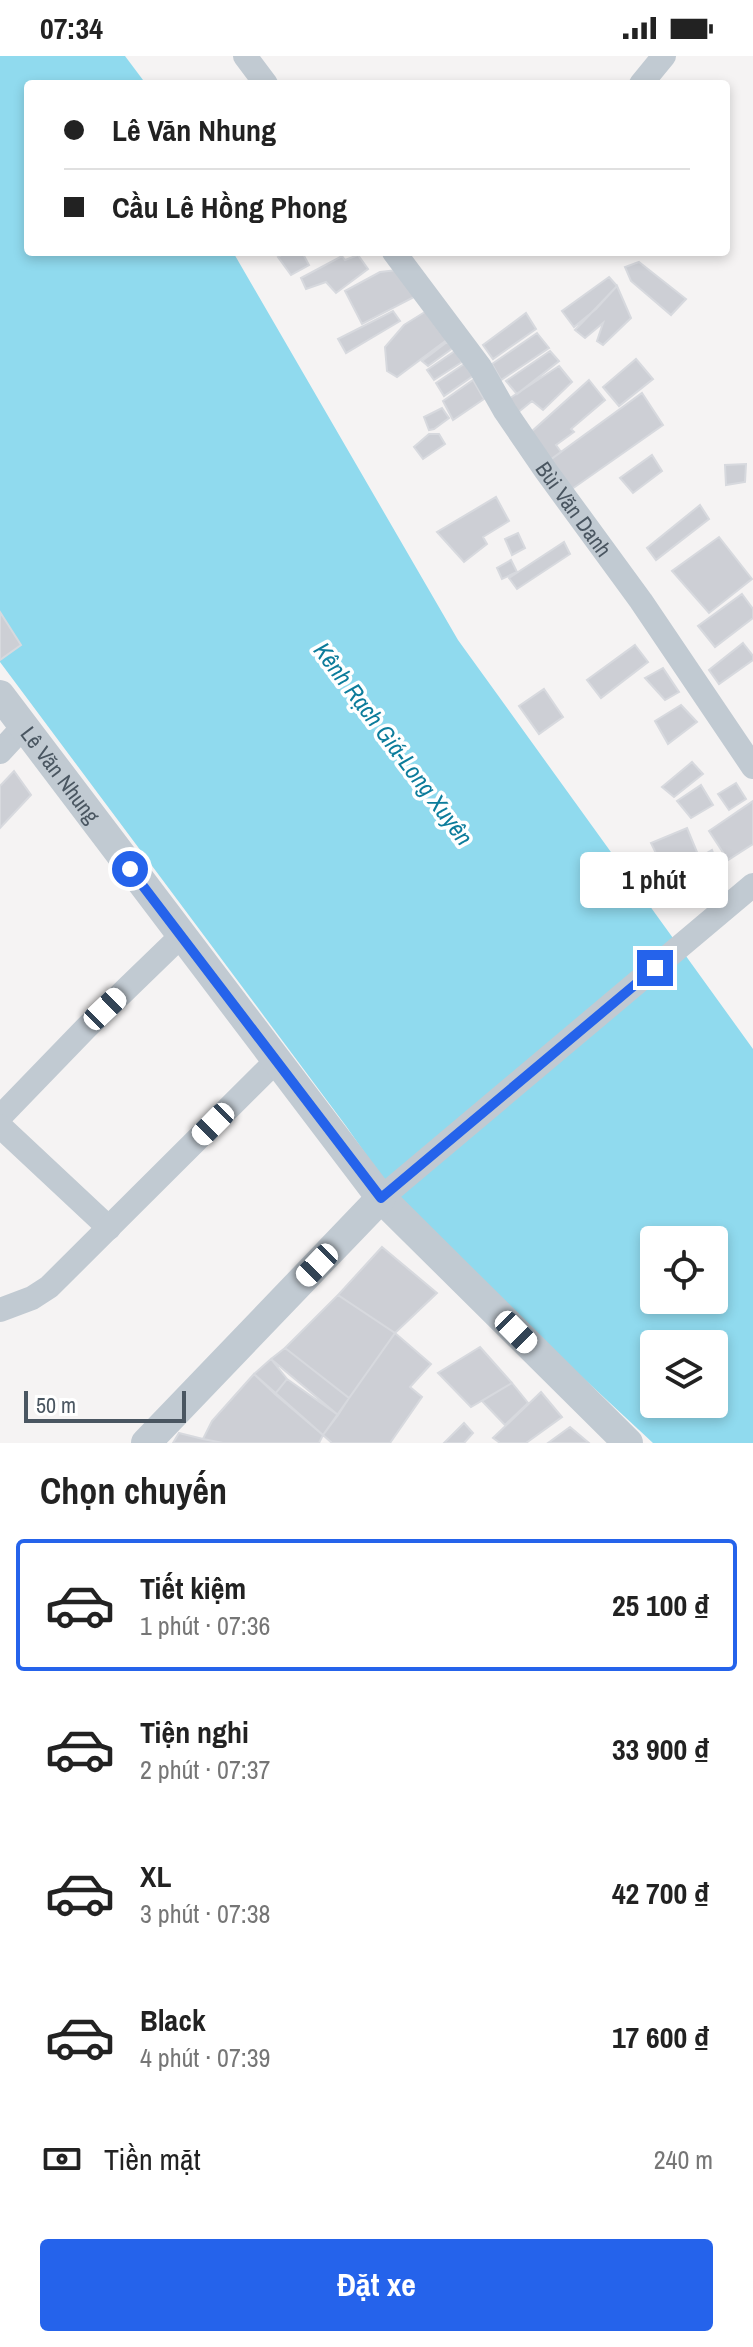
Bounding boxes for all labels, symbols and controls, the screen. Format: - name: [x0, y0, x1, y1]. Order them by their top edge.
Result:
- text: 07:34: [40, 8, 103, 48]
- text: Lê Văn Nhung: [112, 110, 276, 150]
- text: Cầu Lê Hồng Phong: [112, 187, 347, 227]
- street label: Bùi Văn Danh: [529, 456, 619, 563]
- water label: Kênh Rạch Giá-Long Xuyên: [307, 635, 481, 851]
- street label: Lê Văn Nhung: [14, 720, 107, 829]
- route start: [112, 851, 148, 887]
- callout: 1 phút: [581, 852, 729, 908]
- text: 1 phút: [622, 862, 686, 897]
- route end: [637, 950, 673, 986]
- car: [79, 984, 131, 1034]
- car: [188, 1099, 238, 1149]
- map controls: [640, 1226, 728, 1418]
- button: locate: [640, 1226, 728, 1314]
- car: [292, 1239, 342, 1291]
- car: [491, 1307, 541, 1357]
- button: layers: [640, 1330, 728, 1418]
- scale bar: [24, 1387, 186, 1423]
- text: 50 m: [36, 1390, 76, 1420]
- text: Chọn chuyến: [40, 1467, 227, 1515]
- text: Tiết kiệm: [140, 1568, 246, 1608]
- icon: car: [44, 1569, 116, 1641]
- text: 25 100 ₫: [612, 1585, 709, 1625]
- text: 1 phút · 07:36: [140, 1608, 270, 1643]
- text: Tiện nghi: [140, 1712, 249, 1752]
- icon: car: [44, 1713, 116, 1785]
- text: 33 900 ₫: [612, 1729, 709, 1769]
- text: 2 phút · 07:37: [140, 1752, 270, 1787]
- text: XL: [140, 1856, 171, 1896]
- icon: car: [44, 1857, 116, 1929]
- text: 42 700 ₫: [612, 1873, 709, 1913]
- text: 3 phút · 07:38: [140, 1896, 270, 1931]
- text: Black: [140, 2000, 206, 2040]
- icon: car: [44, 2001, 116, 2073]
- text: 17 600 ₫: [612, 2017, 709, 2057]
- text: 4 phút · 07:39: [140, 2040, 270, 2075]
- icon: cash: [40, 2137, 84, 2181]
- text: Tiền mặt: [104, 2139, 201, 2179]
- text: 240 m: [654, 2142, 713, 2177]
- button: Đặt xe: [40, 2239, 713, 2331]

